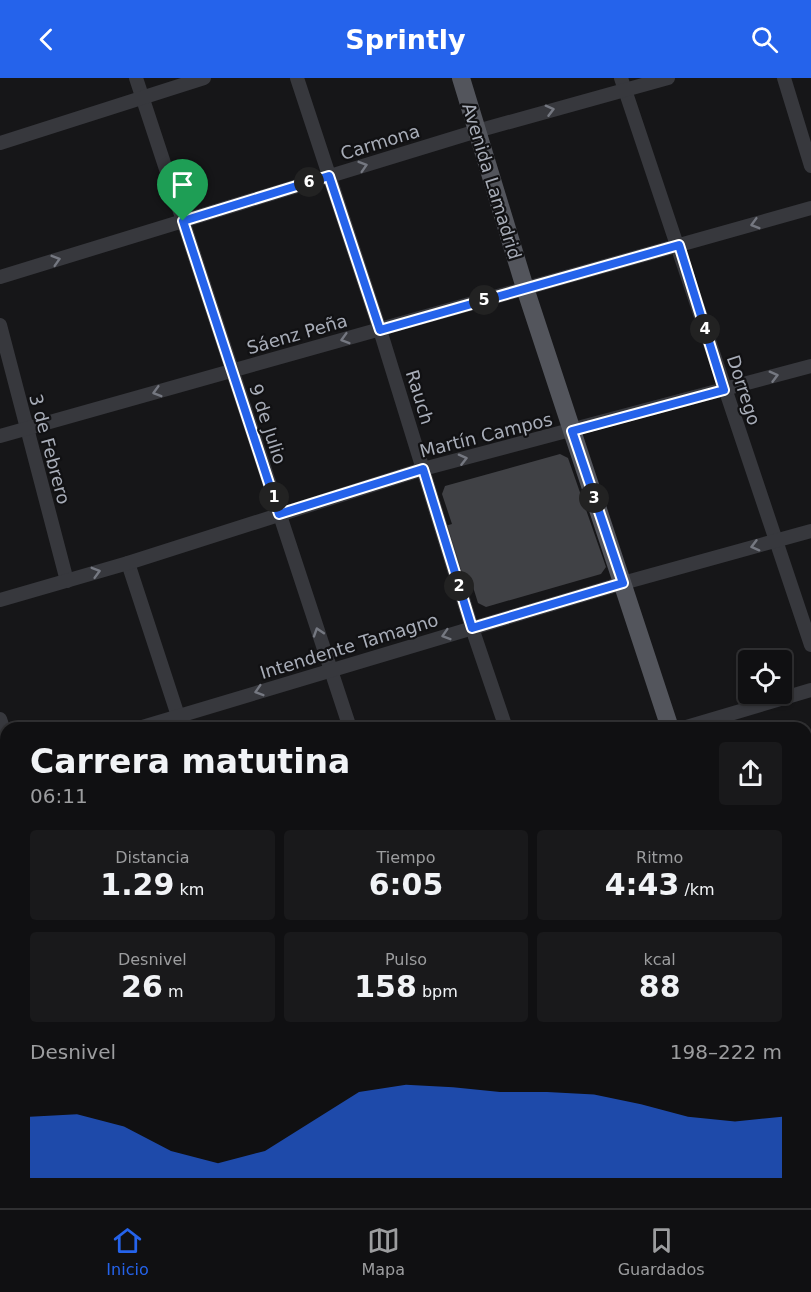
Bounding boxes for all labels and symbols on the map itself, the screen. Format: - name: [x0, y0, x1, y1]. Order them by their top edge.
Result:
- street label: Avenida Lamadrid: [458, 100, 526, 262]
- one-way arrow: [545, 105, 555, 118]
- street label: Carmona: [338, 120, 422, 164]
- pin: [157, 159, 208, 221]
- one-way arrow: [357, 161, 368, 173]
- pin: 6: [294, 167, 324, 197]
- one-way arrow: [750, 217, 761, 229]
- one-way arrow: [50, 255, 61, 267]
- pin: 5: [469, 285, 499, 315]
- street label: Sáenz Peña: [244, 310, 350, 358]
- pin: 4: [690, 314, 720, 344]
- one-way arrow: [340, 332, 350, 345]
- street label: Dorrego: [723, 352, 765, 428]
- street label: Rauch: [402, 367, 438, 427]
- one-way arrow: [768, 371, 778, 384]
- street label: 9 de Julio: [245, 381, 291, 467]
- one-way arrow: [152, 385, 163, 397]
- street label: 3 de Febrero: [25, 392, 75, 506]
- street label: Martín Campos: [417, 408, 555, 462]
- one-way arrow: [458, 454, 468, 466]
- pin: 1: [259, 482, 289, 512]
- pin: 3: [579, 483, 609, 513]
- one-way arrow: [750, 539, 760, 551]
- one-way arrow: [91, 567, 101, 579]
- pin: 2: [444, 571, 474, 601]
- street label: Intendente Tamagno: [257, 609, 441, 683]
- one-way arrow: [313, 627, 326, 638]
- one-way arrow: [441, 628, 452, 640]
- one-way arrow: [255, 684, 265, 697]

